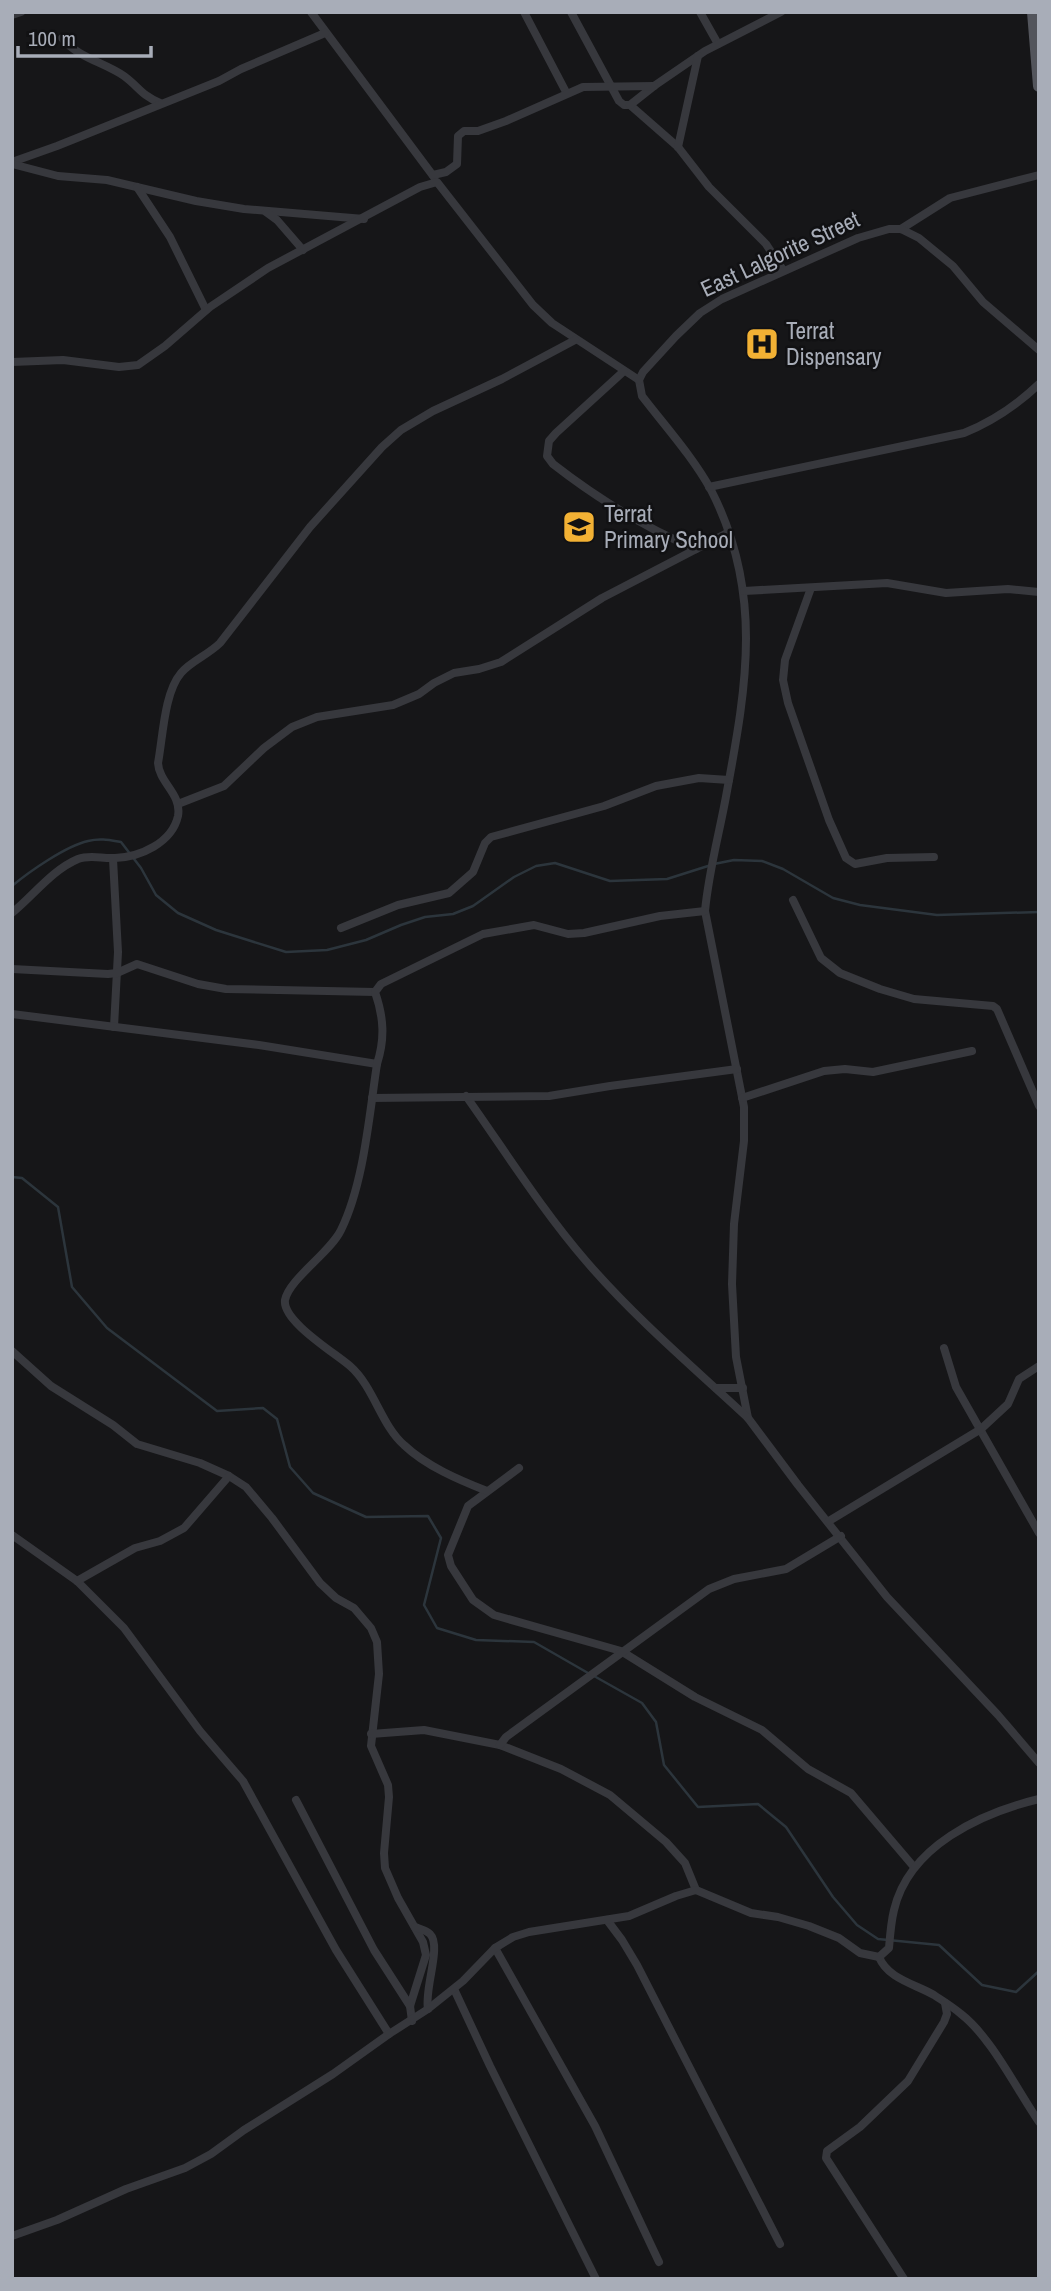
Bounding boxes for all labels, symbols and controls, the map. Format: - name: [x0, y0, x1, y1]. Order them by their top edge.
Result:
- scale bar: [18, 14, 150, 58]
- text: 100 m: [28, 24, 76, 53]
- street label: East Lalgorite Street: [695, 203, 864, 304]
- place label: Terrat Dispensary: [786, 315, 882, 372]
- hospital icon: Terrat Dispensary: [743, 325, 781, 363]
- place label: Terrat Primary School: [604, 498, 733, 555]
- school or university icon: Terrat Primary School: [560, 508, 598, 546]

